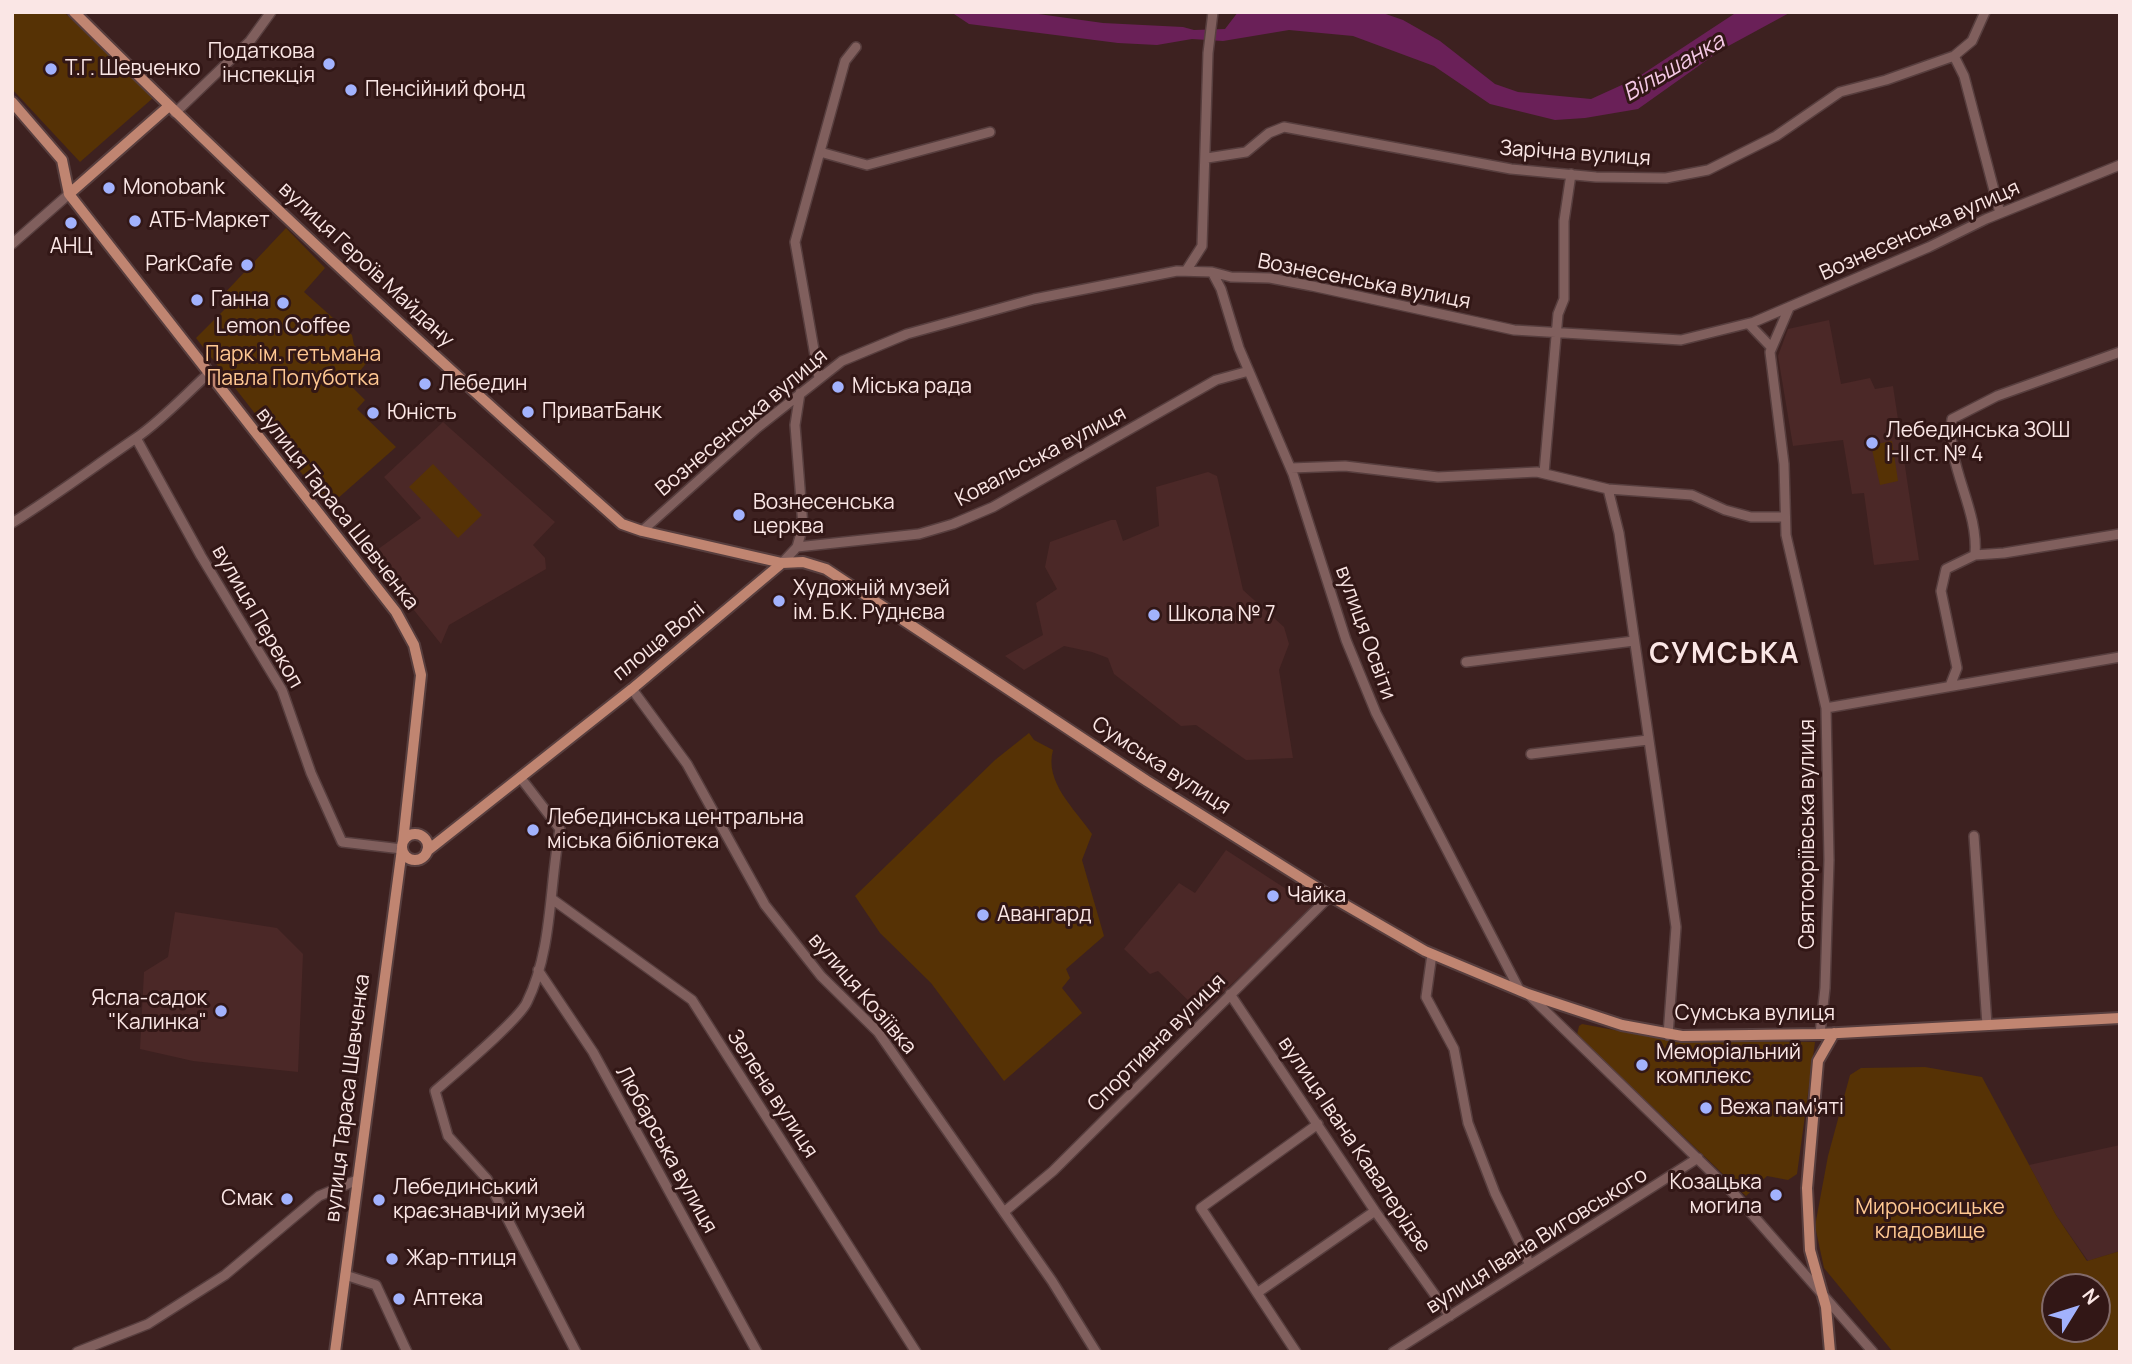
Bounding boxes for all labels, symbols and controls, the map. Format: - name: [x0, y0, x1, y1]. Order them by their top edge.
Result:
- water label: Вільшанка: [1618, 28, 1730, 108]
- place label: Податкова інспекція: [208, 39, 315, 89]
- place label: Т.Г. Шевченко: [65, 56, 201, 82]
- marker: Податкова інспекція: [321, 56, 337, 72]
- marker: Т.Г. Шевченко: [43, 61, 59, 77]
- place label: Пенсійний фонд: [365, 77, 525, 103]
- marker: Пенсійний фонд: [343, 82, 359, 98]
- street label: Зарічна вулиця: [1498, 136, 1652, 172]
- place label: Monobank: [123, 175, 225, 201]
- street label: Вознесенська вулиця: [1816, 175, 2024, 287]
- street label: вулиця Героїв Майдану: [273, 177, 459, 353]
- marker: Monobank: [101, 180, 117, 196]
- place label: АТБ-Маркет: [149, 208, 270, 234]
- marker: АТБ-Маркет: [127, 213, 143, 229]
- marker: АНЦ: [63, 215, 79, 231]
- place label: АНЦ: [50, 234, 92, 260]
- street label: Вознесенська вулиця: [1255, 249, 1473, 315]
- place label: ParkCafe: [145, 252, 233, 278]
- marker: ParkCafe: [239, 257, 255, 273]
- place label: Ганна: [211, 287, 269, 313]
- marker: Ганна: [189, 292, 205, 308]
- marker: Lemon Coffee: [275, 295, 291, 311]
- place label: Lemon Coffee: [215, 314, 351, 340]
- park label: Парк ім. гетьмана Павла Полуботка: [205, 342, 381, 392]
- street label: Вознесенська вулиця: [651, 344, 833, 502]
- place label: Лебедин: [439, 371, 527, 397]
- place label: Міська рада: [852, 374, 972, 400]
- marker: Лебедин: [417, 376, 433, 392]
- marker: Міська рада: [830, 379, 846, 395]
- place label: ПриватБанк: [542, 399, 662, 425]
- place label: Юність: [387, 400, 457, 426]
- street label: Ковальська вулиця: [951, 401, 1131, 513]
- street label: вулиця Тараса Шевченка: [250, 403, 424, 615]
- marker: ПриватБанк: [520, 404, 536, 420]
- marker: Юність: [365, 405, 381, 421]
- place label: Лебединська ЗОШ І-ІІ ст. № 4: [1886, 418, 2070, 468]
- marker: Лебединська ЗОШ І-ІІ ст. № 4: [1864, 435, 1880, 451]
- place label: Вознесенська церква: [753, 490, 895, 540]
- marker: Вознесенська церква: [731, 507, 747, 523]
- street label: вулиця Перекоп: [206, 541, 308, 693]
- street label: вулиця Освіти: [1329, 563, 1401, 703]
- place label: Художній музей ім. Б.К. Руднєва: [793, 576, 950, 626]
- marker: Художній музей ім. Б.К. Руднєва: [771, 593, 787, 609]
- street label: площа Волі: [608, 597, 710, 687]
- place label: Школа № 7: [1168, 602, 1276, 628]
- marker: Школа № 7: [1146, 607, 1162, 623]
- district label: СУМСЬКА: [1650, 638, 1800, 672]
- street label: Сумська вулиця: [1087, 712, 1235, 820]
- street label: Святоюріївська вулиця: [1795, 719, 1821, 949]
- place label: Лебединська центральна міська бібліотека: [547, 805, 804, 855]
- marker: Лебединська центральна міська бібліотека: [525, 822, 541, 838]
- place label: Чайка: [1287, 883, 1346, 909]
- marker: Чайка: [1265, 888, 1281, 904]
- place label: Авангард: [997, 902, 1092, 928]
- marker: Авангард: [975, 907, 991, 923]
- street label: вулиця Козіївка: [803, 928, 921, 1060]
- street label: Спортивна вулиця: [1083, 969, 1231, 1117]
- street label: вулиця Тараса Шевченка: [320, 973, 376, 1223]
- place label: Ясла-садок "Калинка": [91, 986, 207, 1036]
- street label: Сумська вулиця: [1675, 1001, 1835, 1027]
- marker: Ясла-садок "Калинка": [213, 1003, 229, 1019]
- street label: Зелена вулиця: [721, 1025, 823, 1163]
- street label: вулиця Івана Кавалерідзе: [1272, 1032, 1436, 1258]
- place label: Меморіальний комплекс: [1656, 1040, 1801, 1090]
- marker: Меморіальний комплекс: [1634, 1057, 1650, 1073]
- street label: Любарська вулиця: [610, 1062, 722, 1238]
- place label: Вежа пам'яті: [1720, 1095, 1844, 1121]
- marker: Вежа пам'яті: [1698, 1100, 1714, 1116]
- street label: вулиця Івана Виговського: [1422, 1162, 1652, 1320]
- place label: Козацька могила: [1670, 1170, 1762, 1220]
- place label: Лебединський краєзнавчий музей: [393, 1175, 585, 1225]
- place label: Смак: [221, 1186, 273, 1212]
- marker: Козацька могила: [1768, 1187, 1784, 1203]
- marker: Смак: [279, 1191, 295, 1207]
- marker: Лебединський краєзнавчий музей: [371, 1192, 387, 1208]
- park label: Мироносицьке кладовище: [1855, 1195, 2005, 1245]
- place label: Жар-птиця: [406, 1246, 517, 1272]
- marker: Жар-птиця: [384, 1251, 400, 1267]
- north arrow: [2041, 1273, 2111, 1343]
- text: N: [2077, 1283, 2105, 1310]
- place label: Аптека: [413, 1286, 483, 1312]
- marker: Аптека: [391, 1291, 407, 1307]

